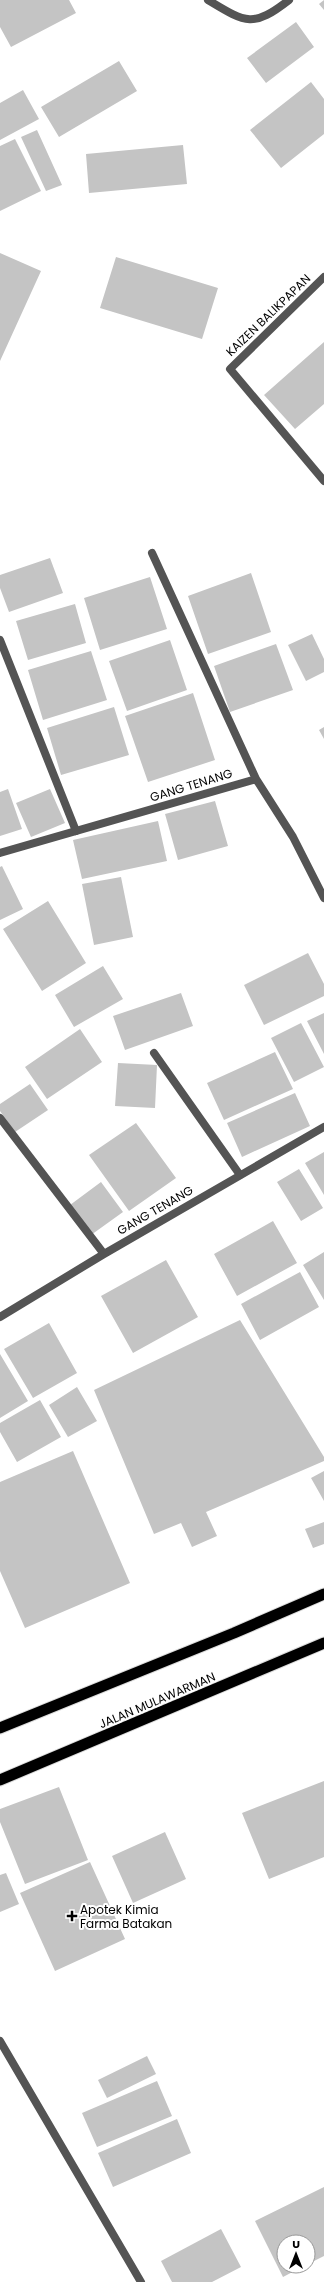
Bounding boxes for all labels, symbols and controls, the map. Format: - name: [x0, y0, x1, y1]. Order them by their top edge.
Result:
- street label: KAIZEN BALIKPAPAN: [222, 270, 314, 360]
- street label: GANG TENANG: [148, 764, 234, 806]
- street label: GANG TENANG: [114, 1181, 196, 1239]
- street label: JALAN MULAWARMAN: [96, 1668, 218, 1732]
- place label: Apotek Kimia Farma Batakan: [80, 1901, 172, 1932]
- marker: Apotek Kimia Farma Batakan: [67, 1911, 77, 1921]
- north arrow: [276, 2234, 316, 2274]
- text: U: [292, 2236, 300, 2252]

